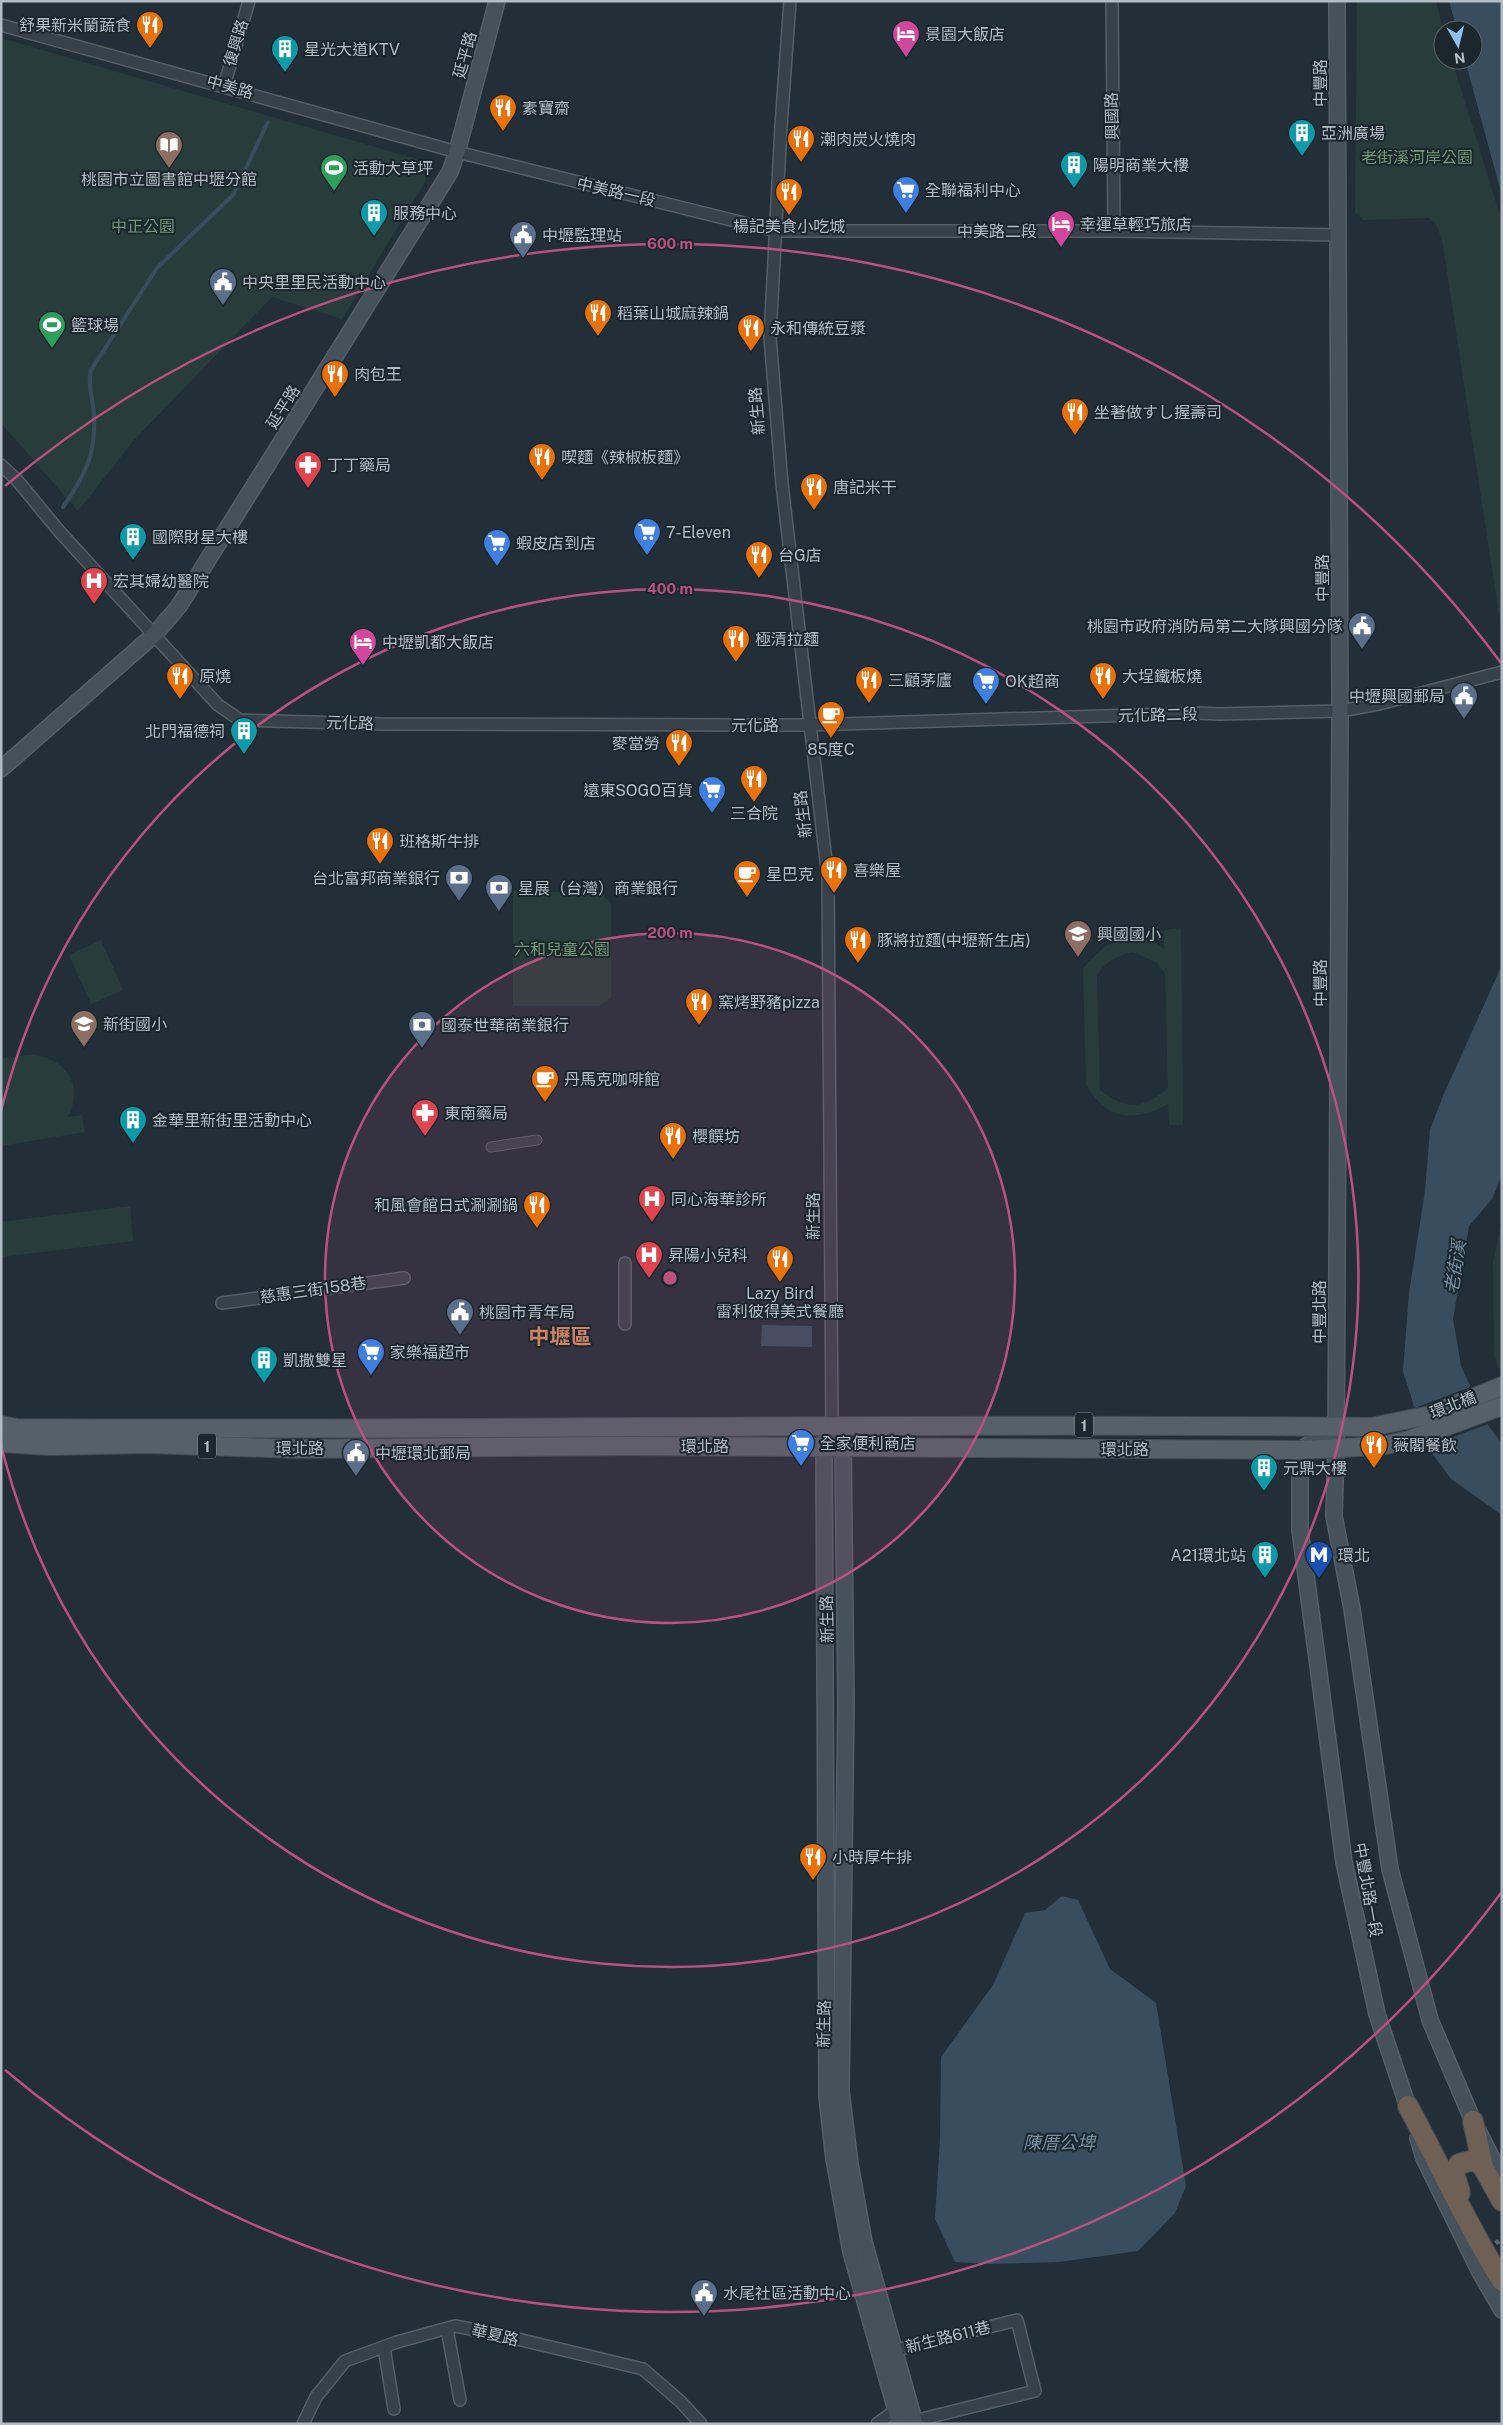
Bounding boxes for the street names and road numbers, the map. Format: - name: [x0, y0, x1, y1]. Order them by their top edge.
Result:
- street label: 復興路: [220, 17, 252, 69]
- street label: 延平路: [450, 29, 480, 81]
- street label: 中豐路: [1311, 59, 1330, 107]
- street label: 中美路: [204, 72, 256, 102]
- street label: 興國路: [1102, 92, 1122, 140]
- street label: 中美路一段: [575, 174, 657, 210]
- street label: 中美路二段: [957, 222, 1037, 241]
- street label: 延平路: [262, 382, 304, 432]
- street label: 新生路: [745, 386, 769, 436]
- street label: 中豐路: [1313, 554, 1332, 602]
- street label: 元化路二段: [1118, 705, 1198, 725]
- street label: 元化路: [326, 713, 374, 733]
- street label: 元化路: [731, 716, 779, 735]
- street label: 新生路: [791, 789, 815, 839]
- street label: 中豐路: [1311, 959, 1330, 1007]
- street label: 新生路: [804, 1192, 823, 1240]
- street label: 慈惠三街158巷: [259, 1273, 367, 1307]
- street label: 中豐北路: [1310, 1280, 1329, 1344]
- street label: 環北橋: [1427, 1388, 1479, 1422]
- road number: 1: [1075, 1412, 1093, 1438]
- road number: 1: [198, 1434, 216, 1458]
- street label: 環北路: [681, 1437, 729, 1456]
- street label: 環北路: [276, 1439, 324, 1458]
- street label: 環北路: [1101, 1440, 1149, 1459]
- street label: 新生路: [817, 1595, 837, 1643]
- street label: 中豐北路一段: [1350, 1841, 1386, 1939]
- street label: 新生路: [814, 2000, 834, 2048]
- street label: 新生路611巷: [904, 2317, 992, 2357]
- street label: 華夏路: [469, 2320, 521, 2350]

